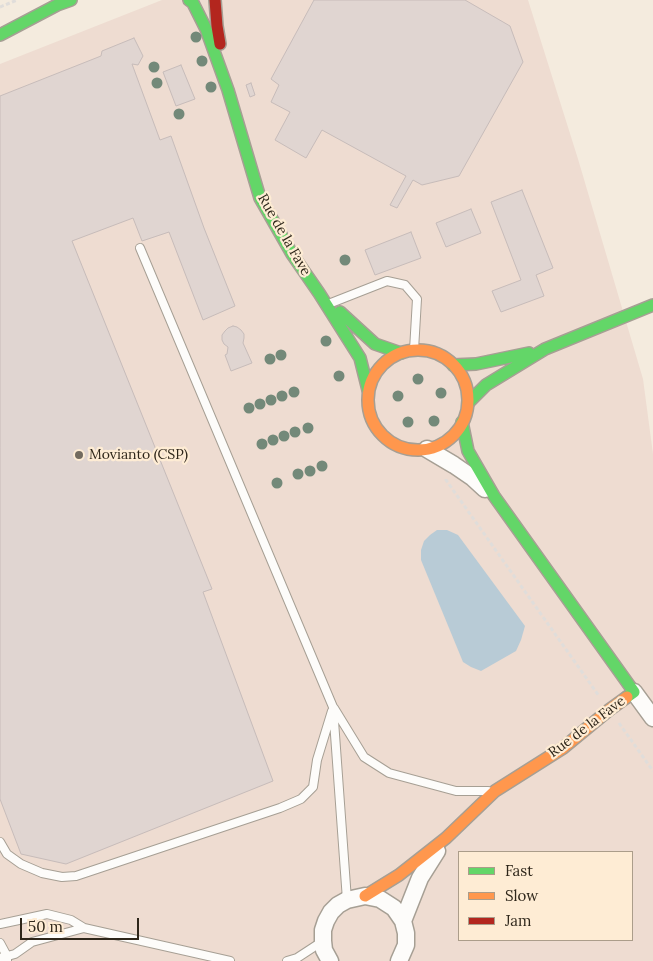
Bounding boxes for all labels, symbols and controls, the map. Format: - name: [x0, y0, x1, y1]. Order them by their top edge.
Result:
- street label: Rue de la Fave: [254, 191, 314, 279]
- place label: Movianto (CSP): [89, 447, 188, 463]
- marker: Movianto (CSP): [73, 449, 85, 461]
- street label: Rue de la Fave: [545, 693, 629, 761]
- legend: [458, 851, 633, 941]
- text: Fast: [505, 861, 533, 880]
- text: Slow: [505, 886, 538, 905]
- scale bar: [22, 908, 141, 940]
- text: Jam: [505, 911, 532, 930]
- text: 50 m: [28, 917, 63, 936]

